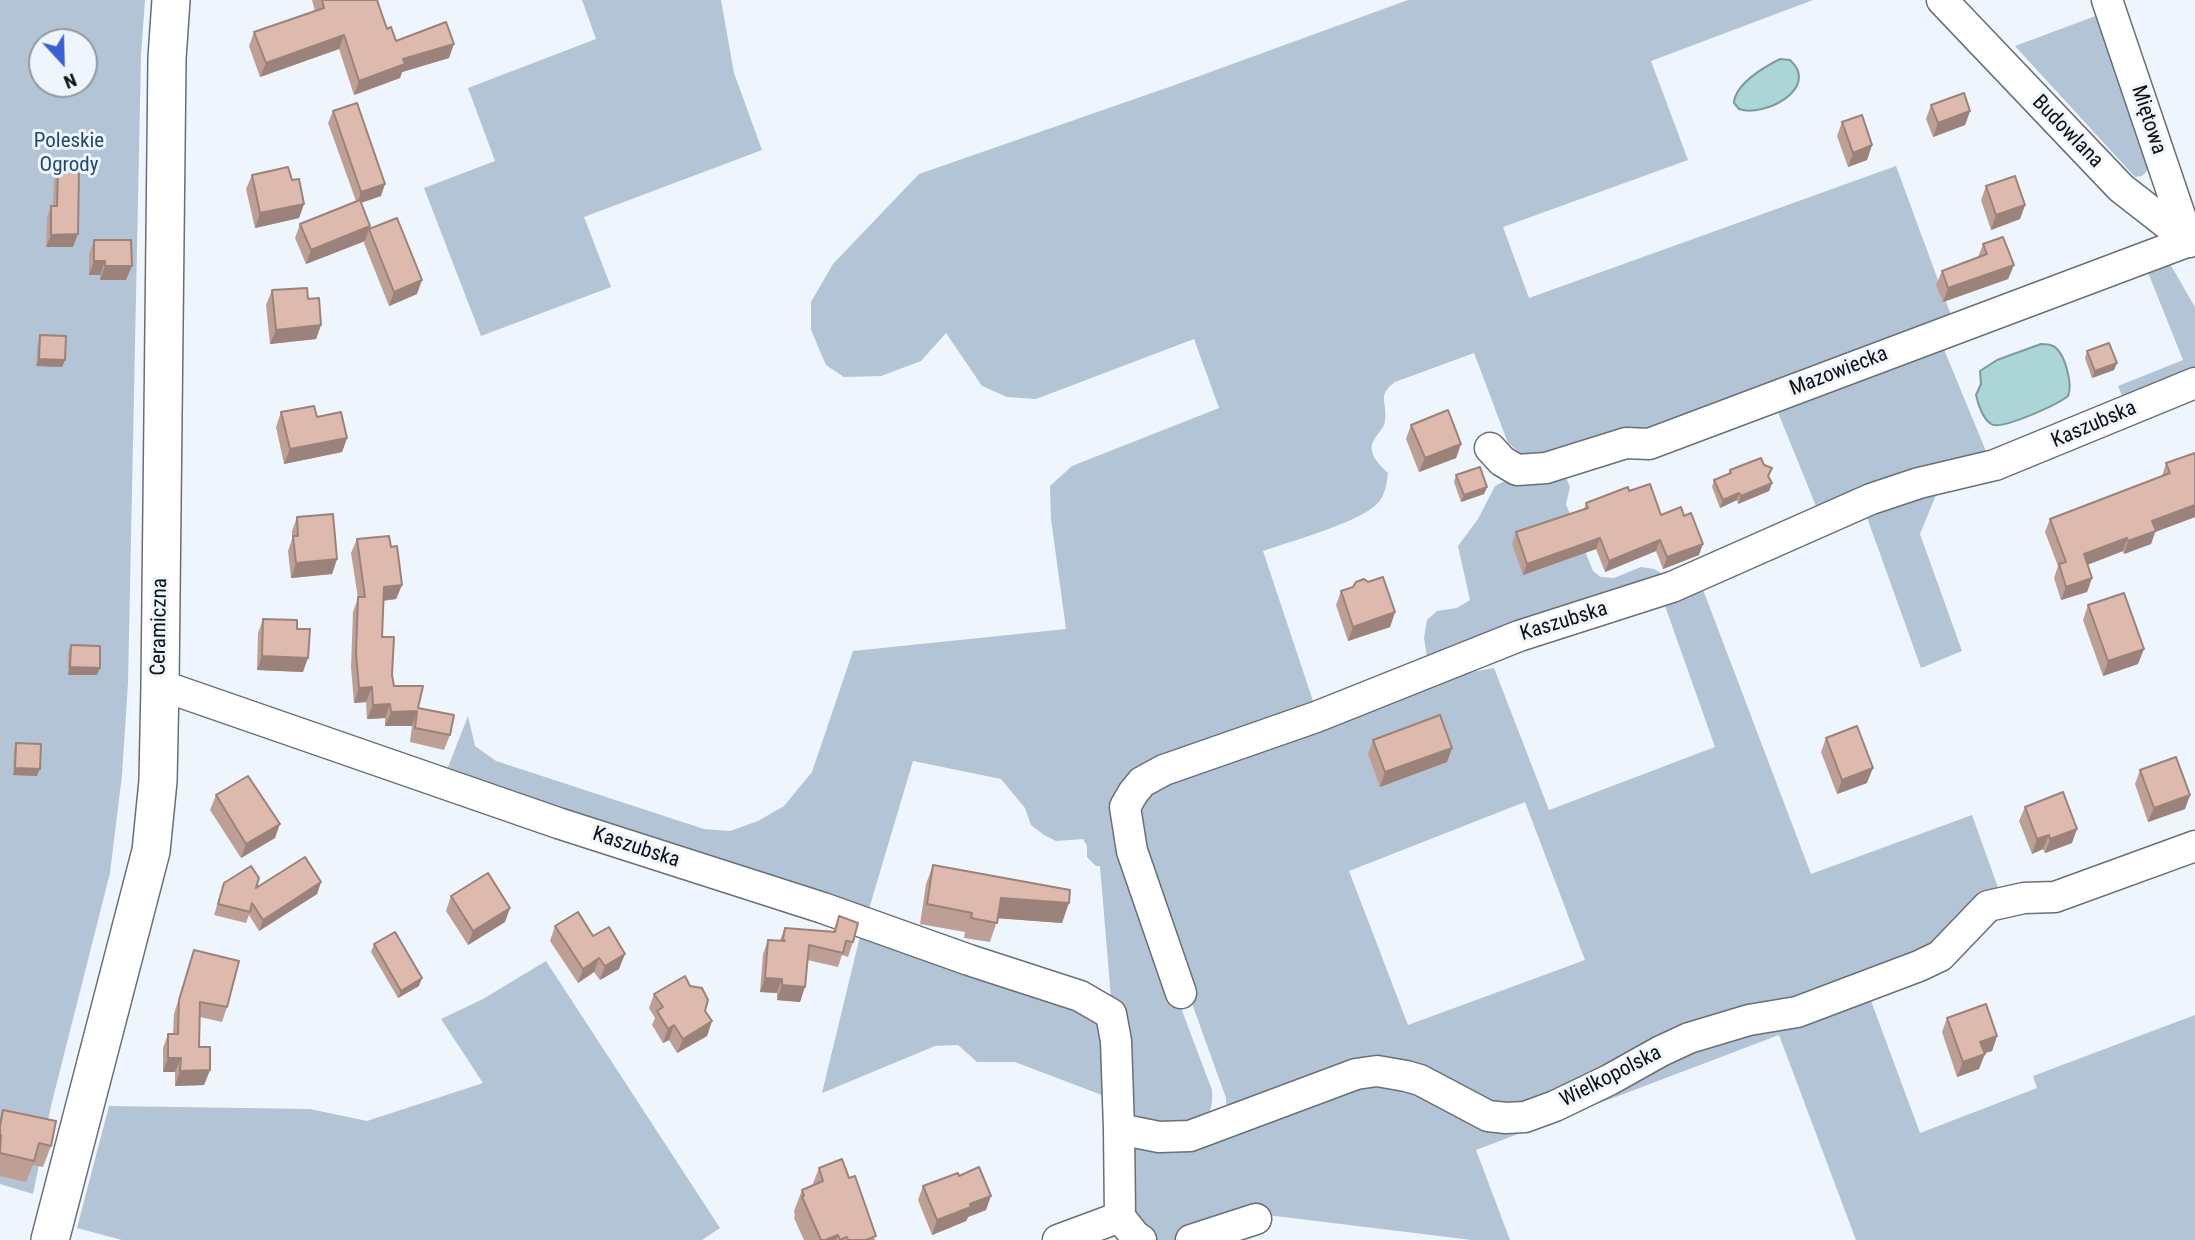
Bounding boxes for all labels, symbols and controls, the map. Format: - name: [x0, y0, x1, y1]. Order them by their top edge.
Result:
- north arrow: [28, 28, 98, 98]
- text: N: [61, 68, 80, 94]
- street label: Miętowa: [2125, 82, 2171, 158]
- street label: Budowlana: [2026, 90, 2108, 174]
- park label: Poleskie Ogrody: [34, 129, 104, 179]
- street label: Mazowiecka: [1786, 342, 1892, 402]
- street label: Kaszubska: [2048, 396, 2140, 454]
- street label: Ceramiczna: [147, 578, 173, 676]
- street label: Kaszubska: [1517, 597, 1611, 647]
- street label: Kaszubska: [589, 822, 683, 874]
- street label: Wielkopolska: [1556, 1041, 1666, 1113]

